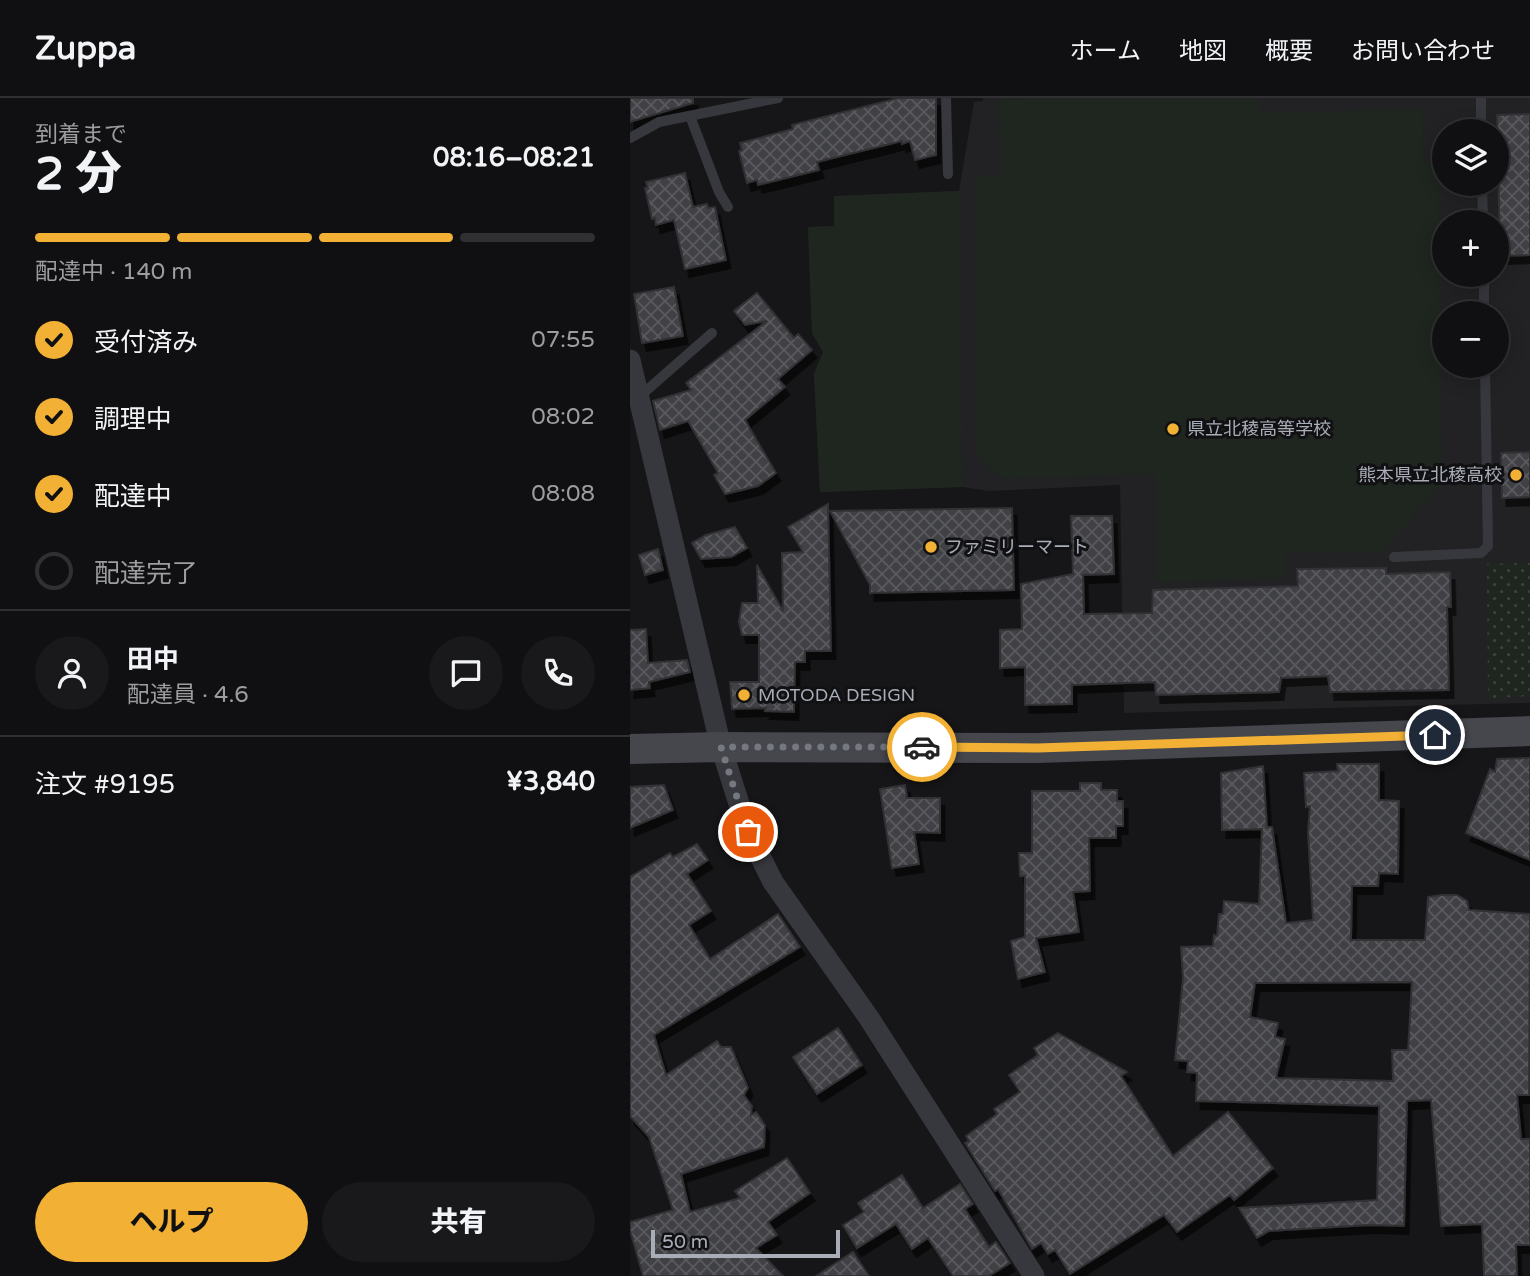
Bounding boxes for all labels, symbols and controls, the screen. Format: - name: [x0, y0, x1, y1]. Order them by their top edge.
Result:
- text: Zuppa: [35, 29, 136, 68]
- text: ホーム: [1070, 37, 1141, 66]
- text: 地図: [1179, 37, 1227, 66]
- text: 概要: [1265, 37, 1313, 66]
- text: お問い合わせ: [1351, 37, 1495, 66]
- map controls: [1432, 119, 1509, 378]
- button: layers: [1432, 119, 1509, 196]
- text: 到着まで: [35, 121, 127, 149]
- text: 08:16–08:21: [433, 142, 595, 173]
- text: 2 分: [35, 147, 122, 202]
- button: +: [1432, 210, 1509, 287]
- text: 配達中 · 140 m: [35, 258, 192, 286]
- button: −: [1432, 301, 1509, 378]
- icon: check: [35, 321, 73, 359]
- text: 07:55: [531, 326, 595, 354]
- text: 受付済み: [94, 327, 198, 358]
- icon: check: [35, 398, 73, 436]
- text: 08:02: [531, 403, 595, 431]
- text: 調理中: [94, 404, 172, 435]
- place label: 県立北稜高等学校: [1187, 418, 1331, 440]
- marker: 県立北稜高等学校: [1165, 421, 1181, 437]
- place label: 熊本県立北稜高校: [1358, 464, 1502, 486]
- marker: 熊本県立北稜高校: [1508, 467, 1524, 483]
- icon: check: [35, 475, 73, 513]
- text: 08:08: [531, 480, 595, 508]
- text: 配達中: [94, 481, 172, 512]
- place label: ファミリーマート: [945, 536, 1089, 558]
- marker: ファミリーマート: [923, 539, 939, 555]
- text: 配達完了: [94, 558, 198, 589]
- button: person: [35, 636, 109, 710]
- button: chat: [429, 636, 503, 710]
- button: phone: [521, 636, 595, 710]
- text: 田中: [127, 644, 179, 675]
- text: 配達員 · 4.6: [127, 681, 249, 709]
- place label: MOTODA DESIGN: [758, 684, 915, 706]
- marker: MOTODA DESIGN: [736, 687, 752, 703]
- pin: [1405, 705, 1465, 765]
- courier: [887, 712, 957, 782]
- icon: home: [1416, 716, 1454, 754]
- icon: car: [903, 728, 941, 766]
- text: ¥3,840: [506, 766, 595, 797]
- text: 注文 #9195: [35, 769, 175, 800]
- pin: [718, 802, 778, 862]
- icon: bag: [729, 813, 767, 851]
- button: ヘルプ: [35, 1182, 308, 1262]
- button: 共有: [322, 1182, 595, 1262]
- scale bar: [651, 1227, 840, 1259]
- text: 50 m: [662, 1231, 708, 1253]

